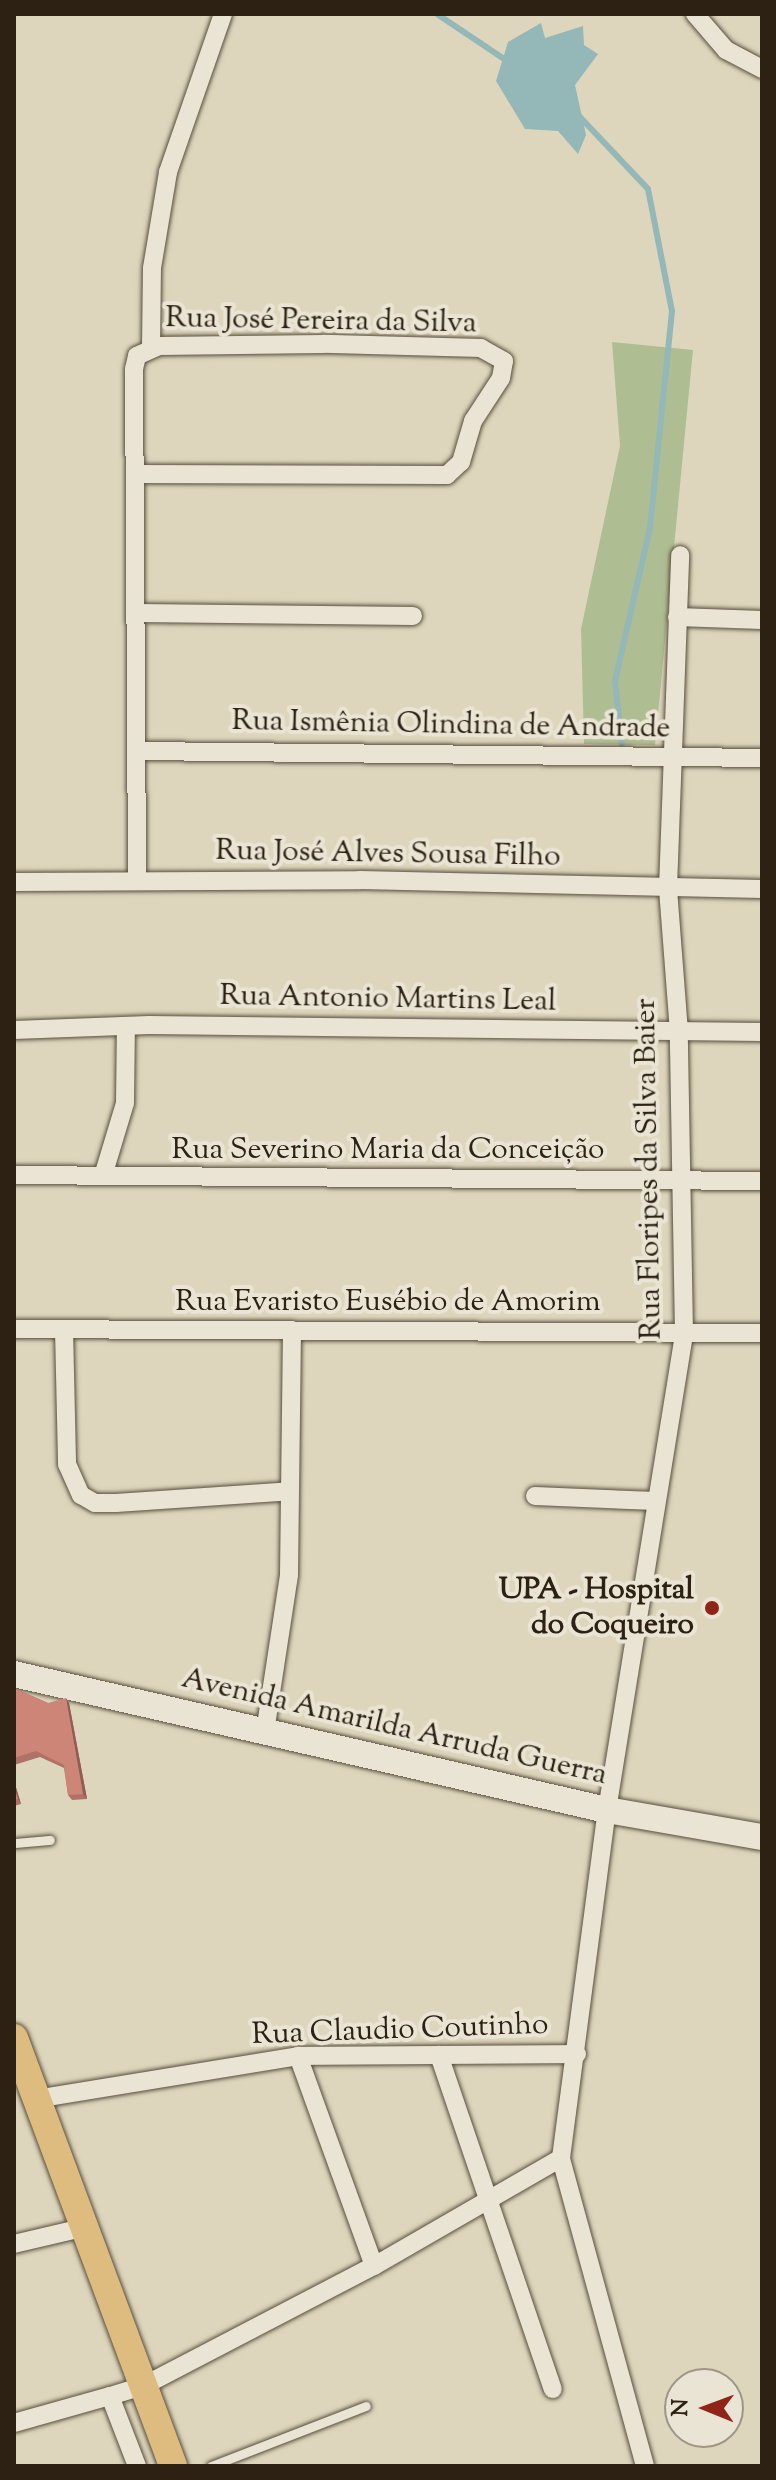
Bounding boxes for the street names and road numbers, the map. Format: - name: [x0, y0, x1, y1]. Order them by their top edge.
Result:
- street label: Rua José Pereira da Silva: [165, 301, 477, 343]
- street label: Rua Ismênia Olindina de Andrade: [231, 704, 671, 748]
- street label: Rua José Alves Sousa Filho: [215, 834, 561, 876]
- street label: Rua Antonio Martins Leal: [219, 979, 557, 1021]
- street label: Rua Floripes da Silva Baier: [629, 998, 671, 1340]
- street label: Rua Severino Maria da Conceição: [172, 1133, 604, 1169]
- street label: Rua Evaristo Eusébio de Amorim: [175, 1285, 601, 1321]
- street label: Avenida Amarilda Arruda Guerra: [178, 1662, 610, 1794]
- street label: Rua Claudio Coutinho: [251, 2008, 549, 2054]

